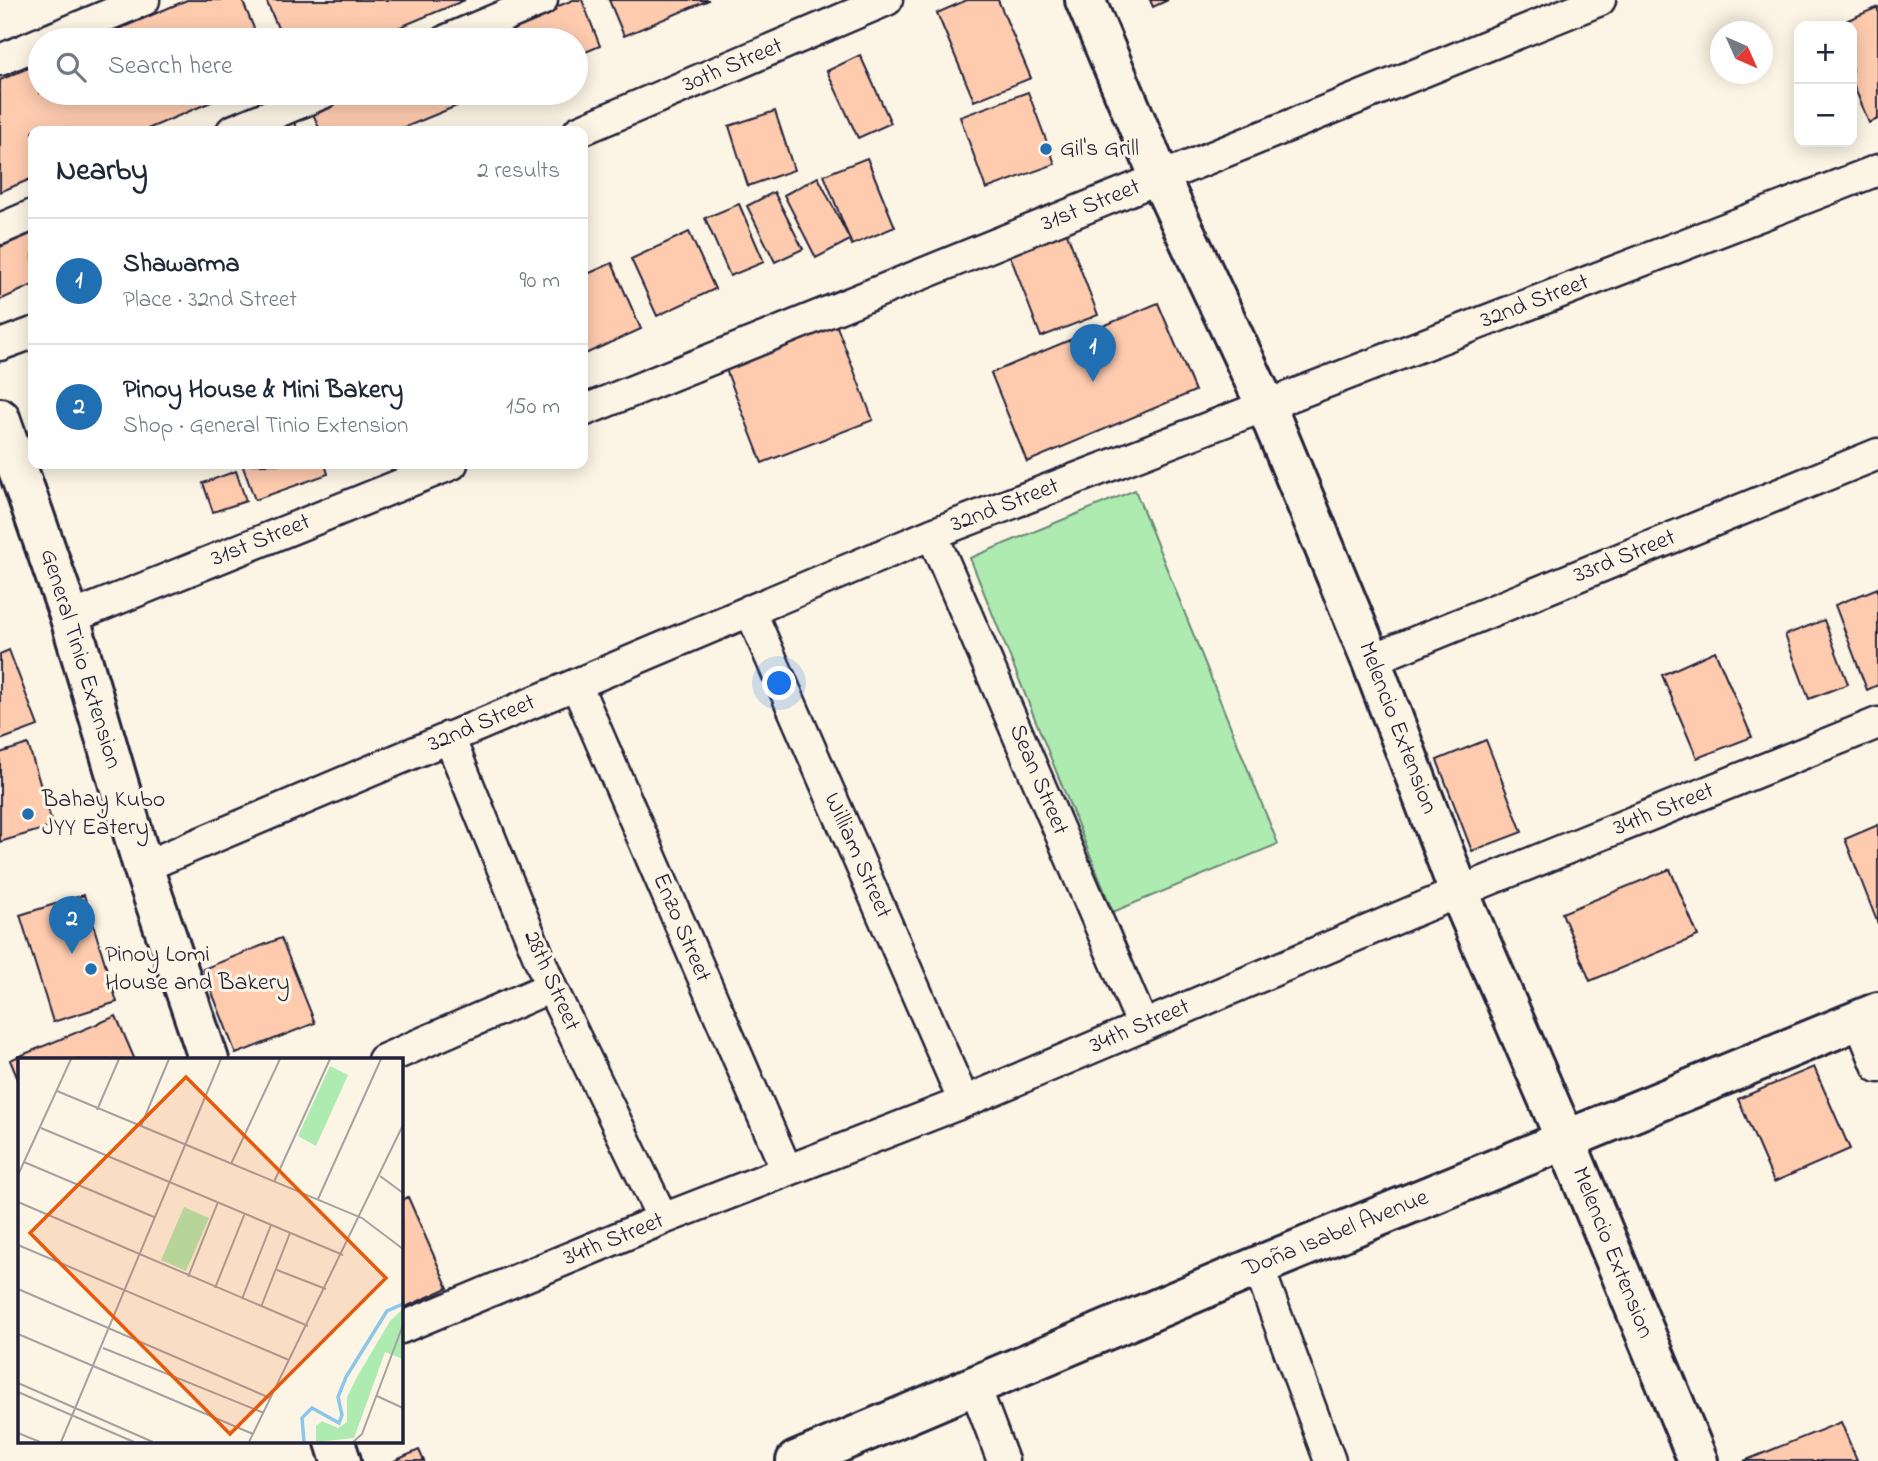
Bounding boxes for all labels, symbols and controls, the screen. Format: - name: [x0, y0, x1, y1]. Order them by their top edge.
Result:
- north arrow: [1710, 21, 1773, 84]
- map controls: [1794, 21, 1857, 147]
- button: +: [1794, 21, 1857, 84]
- search box: [28, 28, 588, 105]
- street label: 30th Street: [677, 29, 789, 103]
- icon: search: [52, 48, 90, 86]
- text: Search here: [108, 48, 233, 86]
- button: −: [1794, 84, 1857, 147]
- place label: Gil's Grill: [1060, 132, 1139, 167]
- marker: Gil's Grill: [1038, 141, 1054, 157]
- text: Nearby: [56, 150, 148, 194]
- text: 2 results: [477, 155, 560, 188]
- street label: 31st Street: [1036, 170, 1146, 242]
- text: Shawarma: [123, 246, 239, 284]
- text: 1: [75, 265, 83, 298]
- text: 90 m: [520, 265, 560, 298]
- street label: 32nd Street: [1476, 265, 1594, 339]
- text: Place · 32nd Street: [123, 284, 297, 317]
- pin: 1: [1070, 324, 1116, 382]
- text: Pinoy House & Mini Bakery: [123, 372, 403, 410]
- text: 2: [73, 391, 85, 424]
- text: 150 m: [506, 391, 560, 424]
- text: Shop · General Tinio Extension: [123, 410, 408, 443]
- street label: 32nd Street: [946, 469, 1064, 543]
- street label: 31st Street: [206, 505, 316, 577]
- street label: 33rd Street: [1569, 521, 1681, 593]
- street label: General Tinio Extension: [30, 545, 130, 773]
- street label: Melencio Extension: [1348, 637, 1446, 819]
- your location: [762, 666, 796, 700]
- street label: 32nd Street: [423, 686, 541, 762]
- street label: Sean Street: [999, 719, 1077, 841]
- street label: 34th Street: [1608, 774, 1720, 846]
- place label: Bahay Kubo JYY Eatery: [41, 783, 165, 847]
- street label: William Street: [814, 787, 900, 925]
- marker: Bahay Kubo JYY Eatery: [20, 806, 36, 822]
- street label: Enzo Street: [642, 868, 720, 988]
- pin: 2: [49, 896, 95, 954]
- street label: 28th Street: [513, 925, 589, 1037]
- place label: Pinoy Lomi House and Bakery: [105, 938, 290, 1002]
- marker: Pinoy Lomi House and Bakery: [83, 961, 99, 977]
- street label: 34th Street: [1084, 990, 1196, 1064]
- inset map: [18, 1058, 402, 1444]
- street label: Melencio Extension: [1562, 1162, 1662, 1344]
- street label: Doña Isabel Avenue: [1237, 1181, 1434, 1287]
- street label: 34th Street: [558, 1204, 670, 1276]

